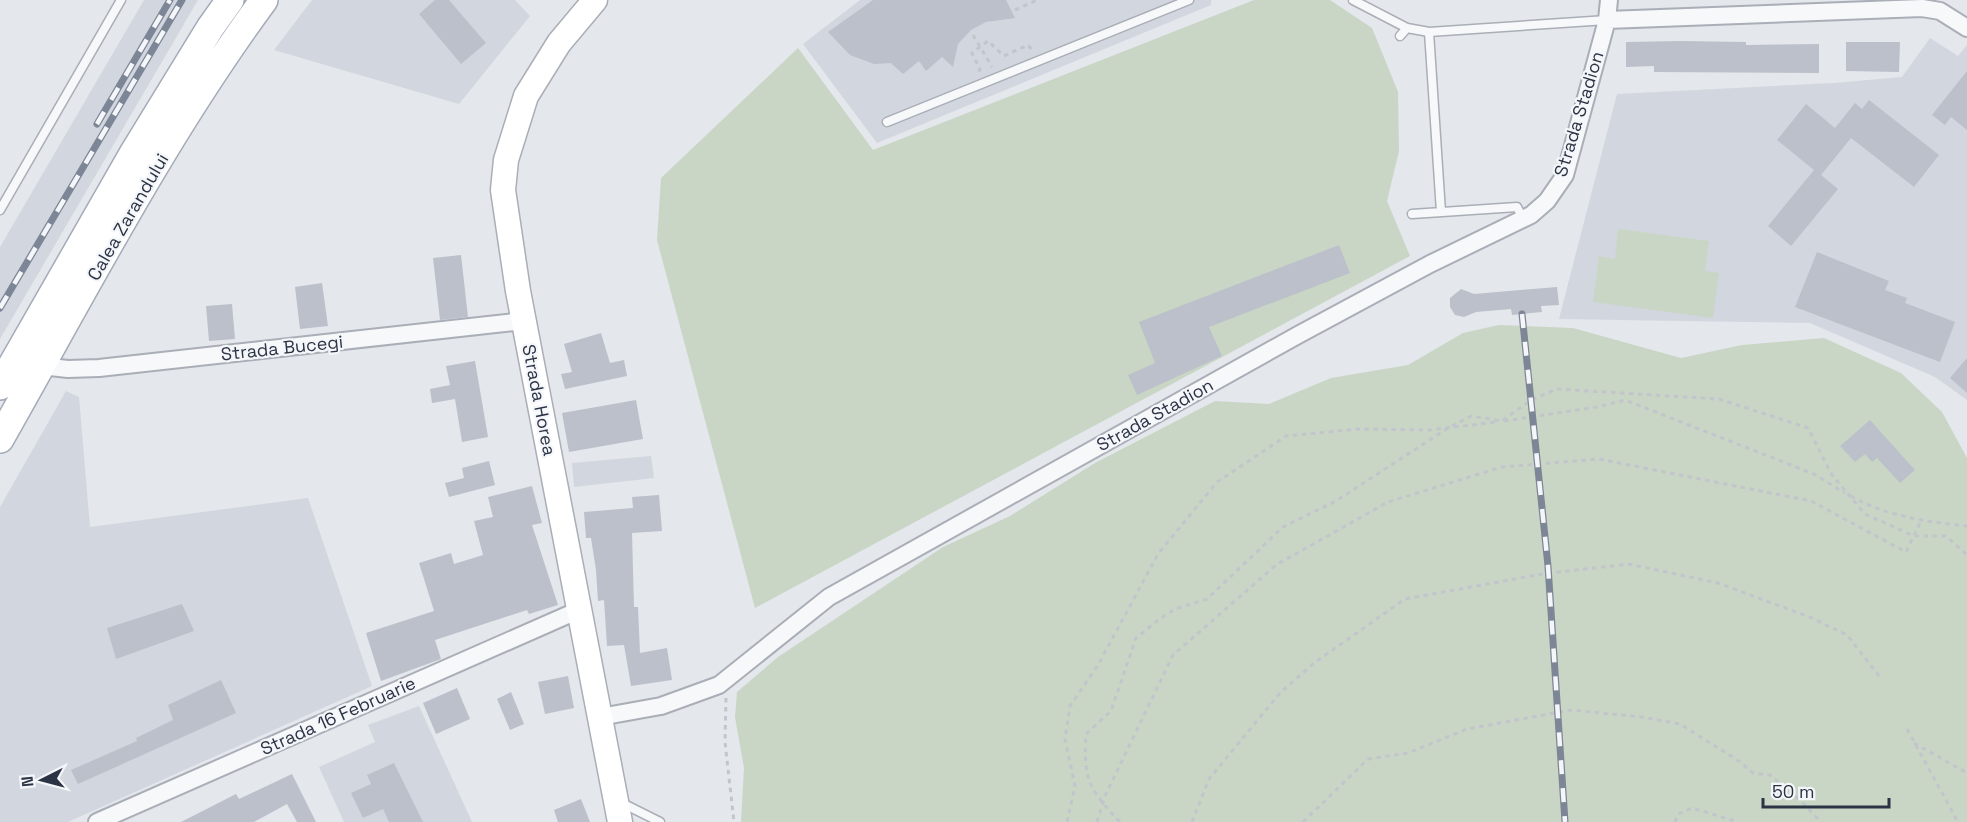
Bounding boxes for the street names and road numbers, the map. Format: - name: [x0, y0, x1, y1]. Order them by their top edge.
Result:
- street label: Strada Stadion: [1549, 48, 1609, 179]
- street label: Calea Zarandului: [82, 149, 173, 284]
- street label: Strada Bucegi: [220, 330, 344, 365]
- street label: Strada Horea: [517, 342, 562, 457]
- street label: Strada Stadion: [1092, 373, 1217, 456]
- street label: Strada 16 Februarie: [257, 671, 419, 760]

